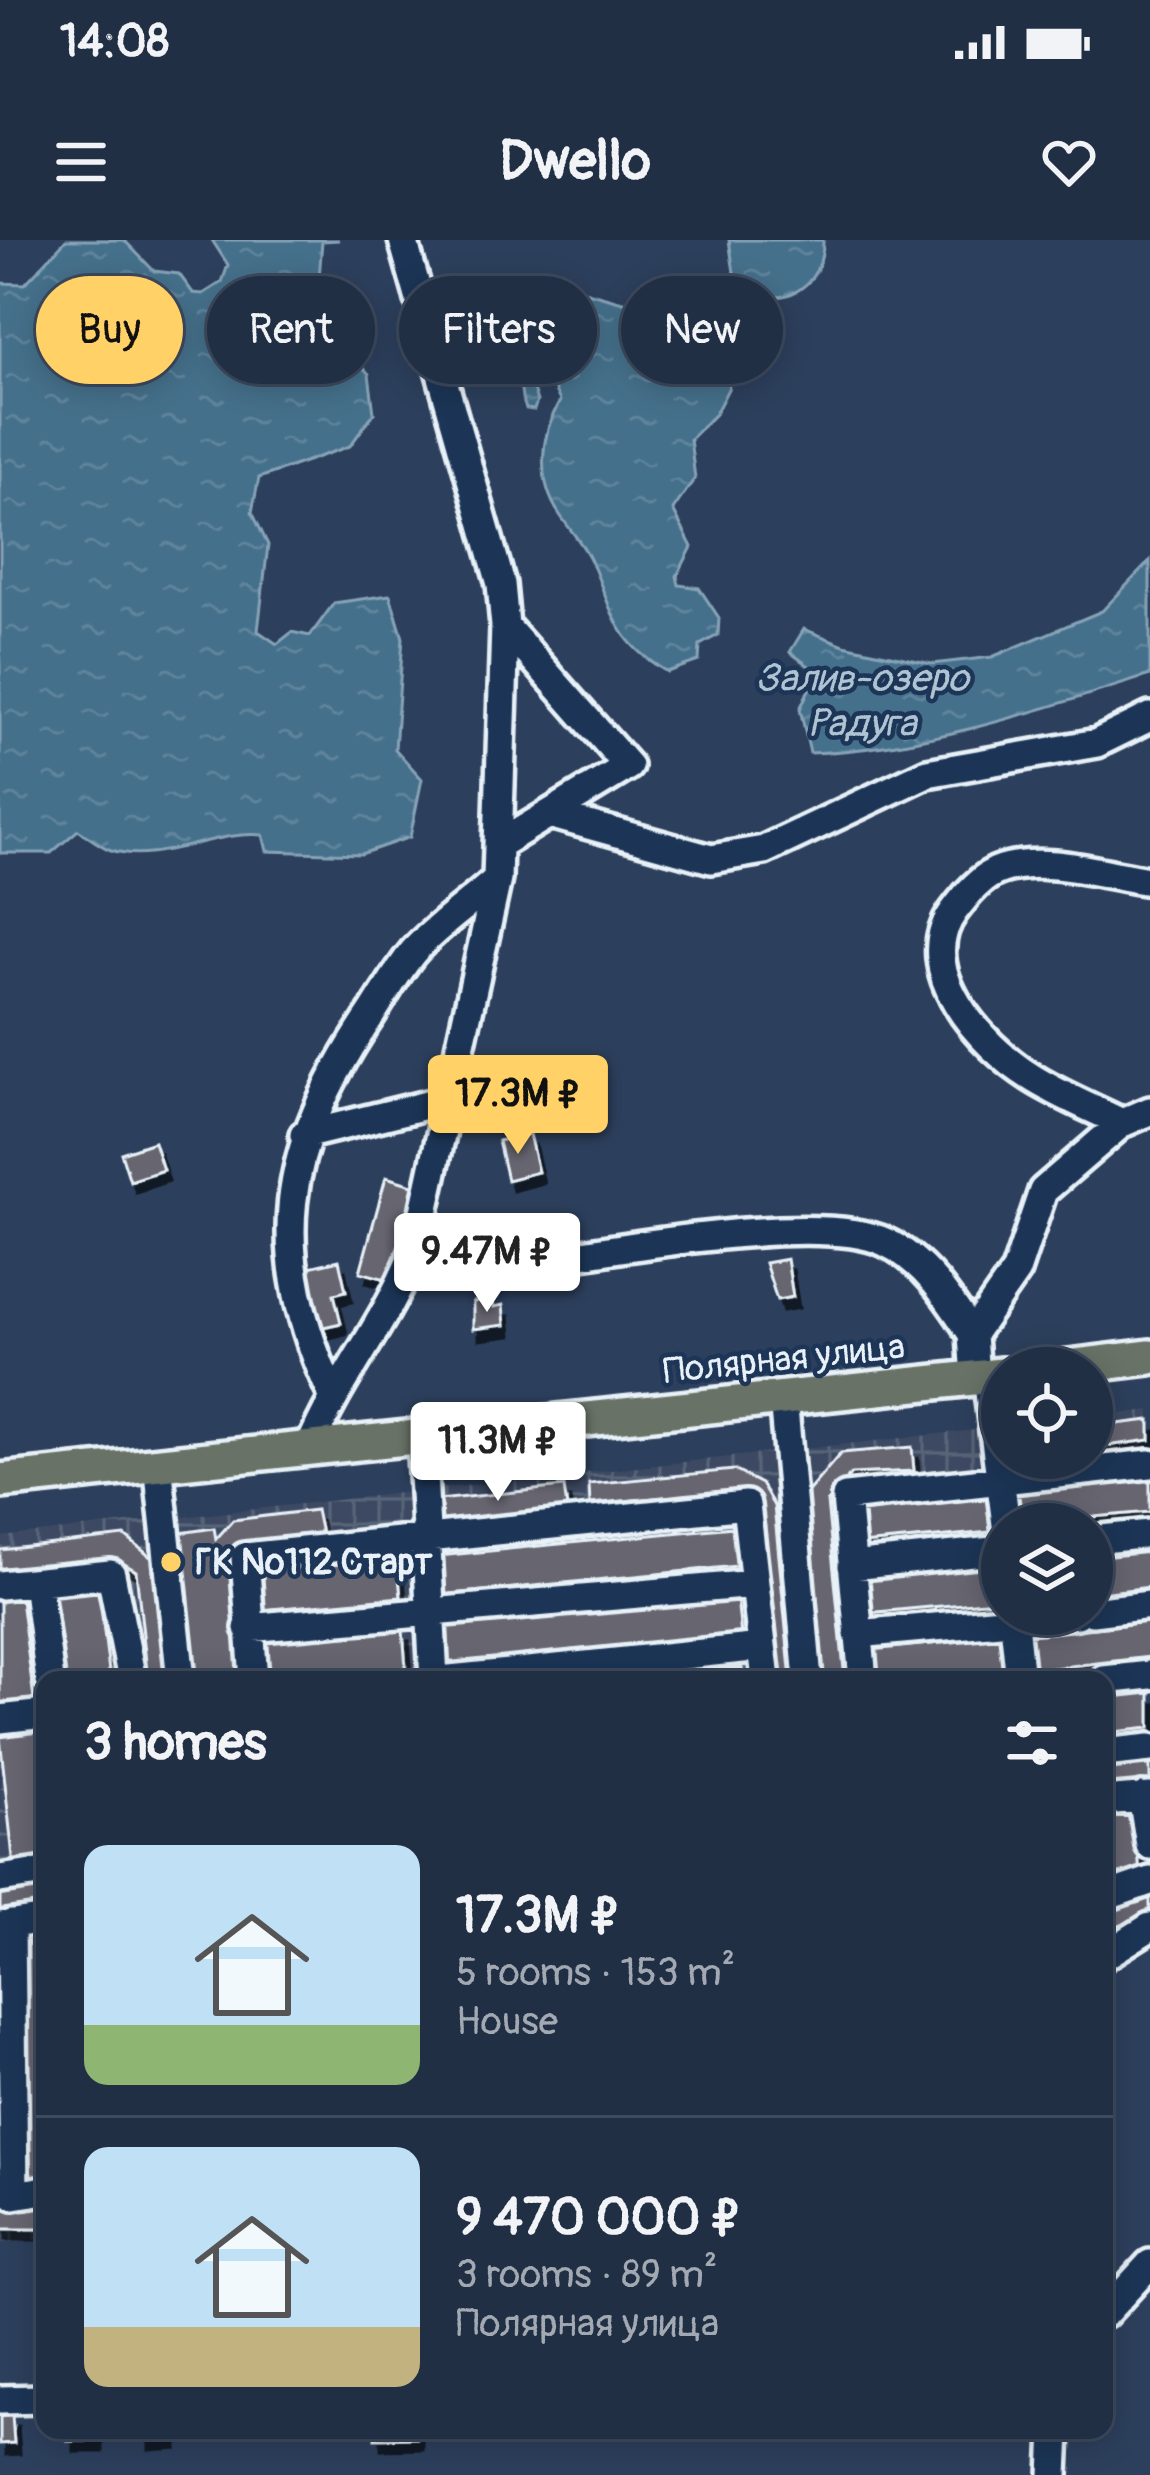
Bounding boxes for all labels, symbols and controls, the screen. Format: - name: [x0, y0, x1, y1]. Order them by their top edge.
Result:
- text: 14:08: [60, 14, 169, 70]
- text: Dwello: [499, 128, 651, 196]
- icon: menu: [48, 129, 114, 195]
- icon: heart: [1036, 129, 1102, 195]
- chip: Buy: [36, 276, 183, 384]
- chip: Rent: [207, 276, 375, 384]
- chip: Filters: [399, 276, 597, 384]
- chip: New: [621, 276, 783, 384]
- water label: Залив-озеро Радуга: [755, 654, 972, 748]
- pin: 17.3M ₽: [407, 1055, 629, 1157]
- text: 17.3M ₽: [455, 1069, 581, 1118]
- pin: 9.47M ₽: [376, 1213, 598, 1315]
- text: 9.47M ₽: [421, 1227, 553, 1276]
- street label: Полярная улица: [661, 1324, 907, 1394]
- map controls: [981, 1347, 1113, 1635]
- button: locate: [981, 1347, 1113, 1479]
- pin: 11.3M ₽: [387, 1402, 609, 1504]
- text: 11.3M ₽: [438, 1416, 558, 1465]
- button: layers: [981, 1503, 1113, 1635]
- place label: ГК №112 Старт: [195, 1540, 433, 1585]
- marker: ГК №112 Старт: [158, 1549, 184, 1575]
- icon: filters: [999, 1710, 1065, 1776]
- text: 3 homes: [84, 1711, 267, 1775]
- text: 17.3M ₽: [456, 1884, 621, 1948]
- icon: home: [180, 1893, 324, 2037]
- text: 5 rooms · 153 m²: [456, 1948, 735, 1997]
- text: House: [456, 1997, 558, 2046]
- text: 9 470 000 ₽: [456, 2186, 742, 2250]
- icon: home: [180, 2195, 324, 2339]
- text: 3 rooms · 89 m²: [456, 2250, 717, 2299]
- text: Полярная улица: [456, 2299, 719, 2348]

